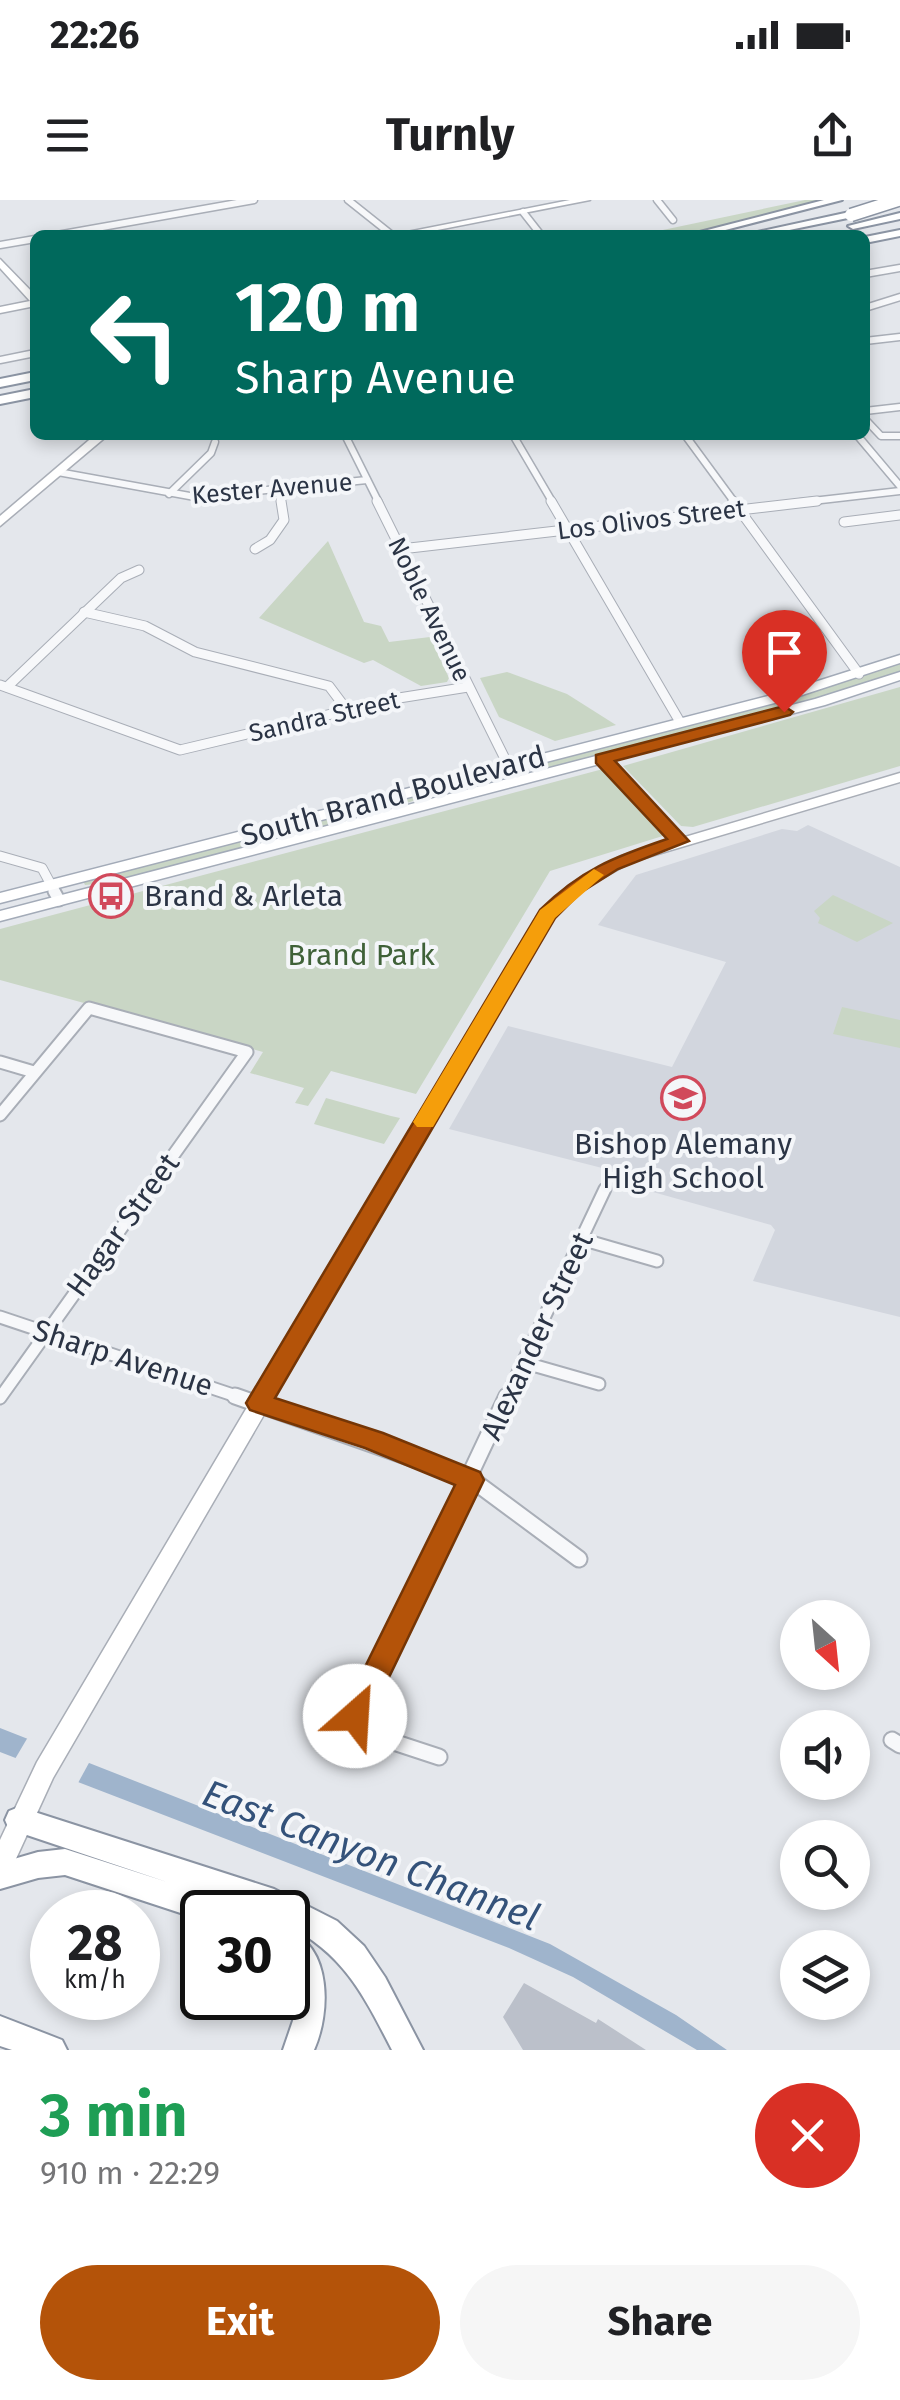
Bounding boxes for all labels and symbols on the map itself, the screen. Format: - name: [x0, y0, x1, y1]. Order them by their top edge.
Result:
- street label: Kester Avenue: [190, 467, 354, 511]
- street label: Los Olivos Street: [555, 493, 748, 546]
- street label: Noble Avenue: [381, 532, 477, 687]
- pin: [742, 610, 827, 713]
- street label: Sandra Street: [246, 685, 403, 749]
- street label: South Brand Boulevard: [237, 738, 549, 854]
- bus stop icon: Brand & Arleta: [88, 873, 134, 919]
- place label: Brand & Arleta: [144, 878, 343, 914]
- park label: Brand Park: [287, 937, 435, 973]
- school or university icon: Bishop Alemany High School: [660, 1075, 706, 1121]
- place label: Bishop Alemany High School: [574, 1126, 792, 1196]
- street label: Hagar Street: [59, 1146, 187, 1304]
- street label: Alexander Street: [473, 1226, 601, 1446]
- street label: Sharp Avenue: [28, 1312, 218, 1404]
- north arrow: [780, 1600, 870, 1690]
- position arrow: [303, 1664, 407, 1768]
- water label: East Canyon Channel: [196, 1770, 546, 1940]
- speed limit sign: 30: [180, 1890, 310, 2020]

